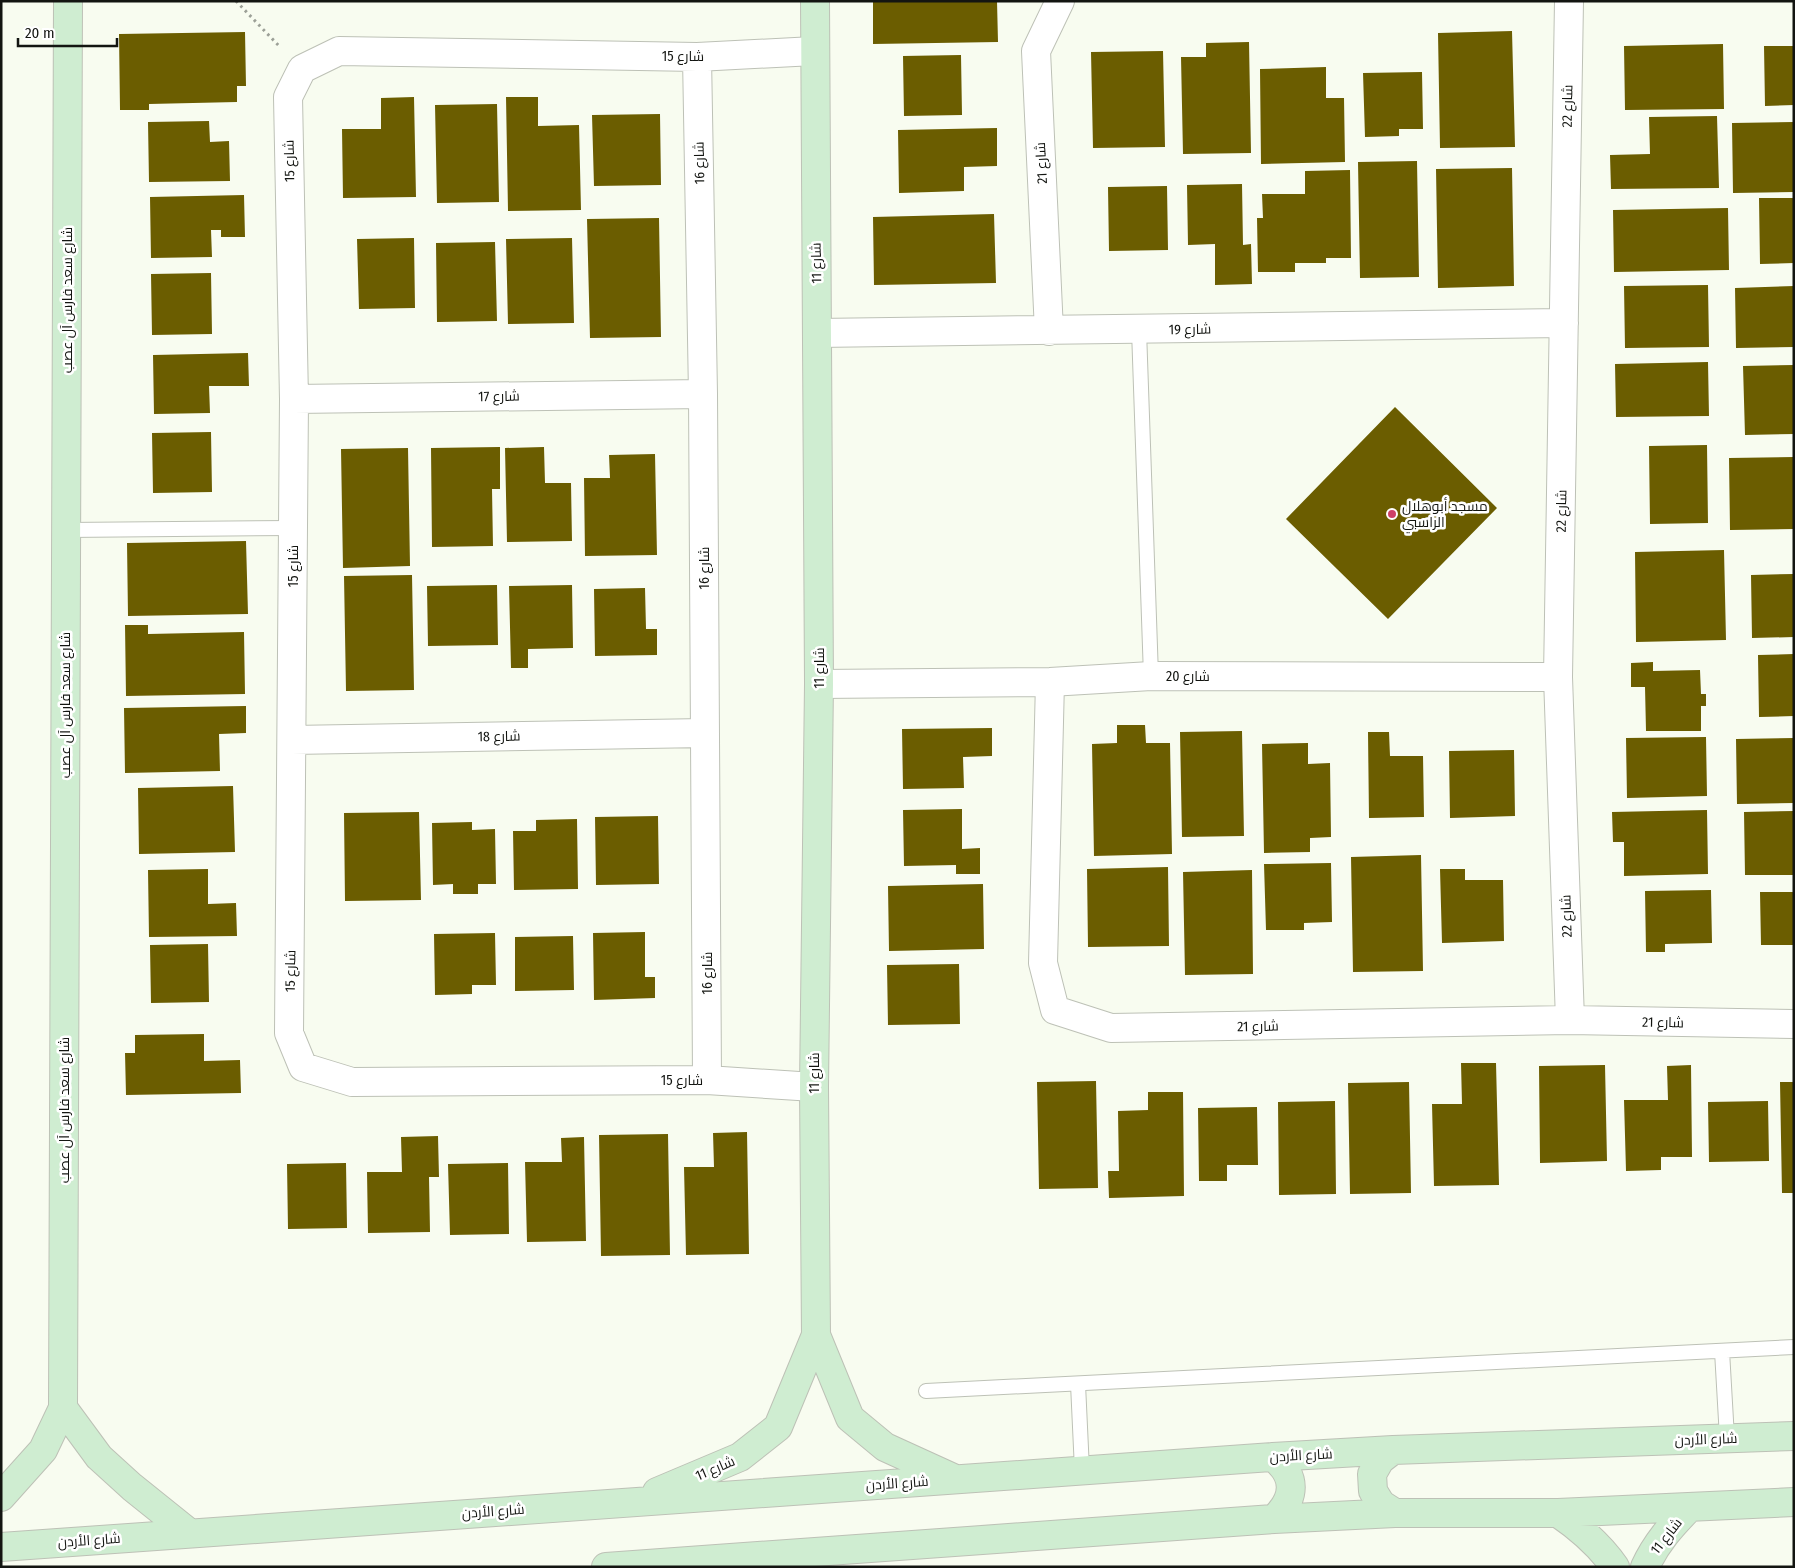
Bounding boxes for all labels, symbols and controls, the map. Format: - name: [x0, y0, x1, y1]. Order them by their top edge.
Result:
- scale bar: [18, 15, 116, 47]
- text: 20 m: [25, 24, 55, 42]
- street label: شارع 15: [662, 48, 704, 65]
- street label: شارع 22: [1559, 84, 1576, 128]
- street label: شارع 15: [281, 140, 298, 182]
- street label: شارع 16: [691, 141, 708, 185]
- street label: شارع 21: [1032, 142, 1051, 184]
- street label: شارع سعد فارس آل عصب: [59, 227, 76, 373]
- street label: شارع 11: [808, 242, 825, 284]
- street label: شارع 19: [1169, 321, 1211, 338]
- street label: شارع 17: [478, 388, 520, 405]
- street label: شارع 22: [1553, 489, 1570, 533]
- place label: مسجد أبوهلال الراسبي: [1402, 497, 1488, 534]
- marker: مسجد أبوهلال الراسبي: [1386, 508, 1398, 520]
- street label: شارع 15: [285, 545, 302, 587]
- street label: شارع 16: [696, 547, 713, 589]
- street label: شارع سعد فارس آل عصب: [57, 632, 74, 778]
- street label: شارع 11: [811, 647, 828, 689]
- street label: شارع 20: [1166, 668, 1210, 685]
- street label: شارع 18: [477, 728, 521, 745]
- street label: شارع 22: [1557, 894, 1576, 938]
- street label: شارع 15: [282, 950, 299, 992]
- street label: شارع 16: [699, 952, 716, 994]
- street label: شارع 21: [1642, 1014, 1684, 1031]
- street label: شارع 21: [1237, 1018, 1279, 1035]
- street label: شارع سعد فارس آل عصب: [56, 1037, 73, 1183]
- street label: شارع 11: [806, 1052, 823, 1094]
- street label: شارع 15: [661, 1072, 703, 1089]
- street label: شارع الأردن: [1674, 1430, 1738, 1449]
- street label: شارع الأردن: [1269, 1445, 1333, 1466]
- street label: شارع 11: [693, 1453, 737, 1484]
- street label: شارع الأردن: [865, 1473, 929, 1494]
- street label: شارع الأردن: [461, 1501, 525, 1522]
- street label: شارع 11: [1647, 1515, 1686, 1558]
- street label: شارع الأردن: [57, 1530, 121, 1551]

